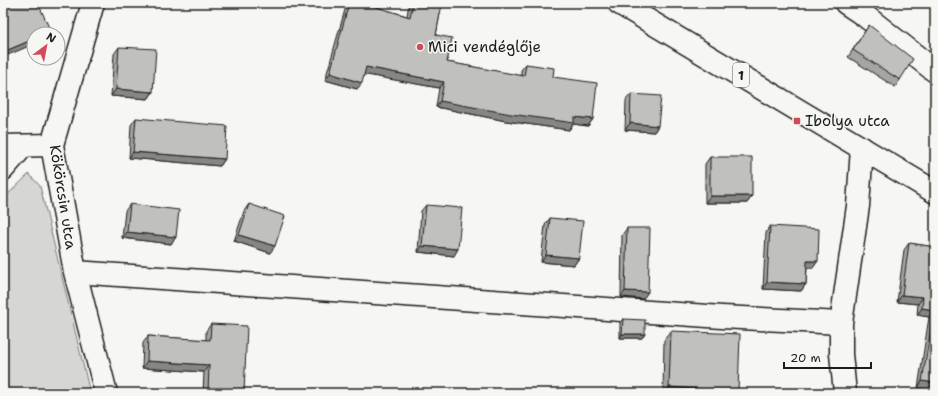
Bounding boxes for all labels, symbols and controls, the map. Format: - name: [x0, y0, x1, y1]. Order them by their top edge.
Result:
- north arrow: [26, 26, 66, 66]
- text: N: [43, 29, 59, 47]
- place label: Mici vendéglője: [428, 37, 541, 57]
- marker: Mici vendéglője: [415, 42, 425, 52]
- road number: 1: [733, 63, 749, 87]
- place label: Ibolya utca: [805, 111, 890, 131]
- marker: Ibolya utca: [792, 116, 802, 126]
- street label: Kökörcsin utca: [45, 143, 81, 251]
- scale bar: [784, 344, 871, 370]
- text: 20 m: [790, 350, 821, 366]

